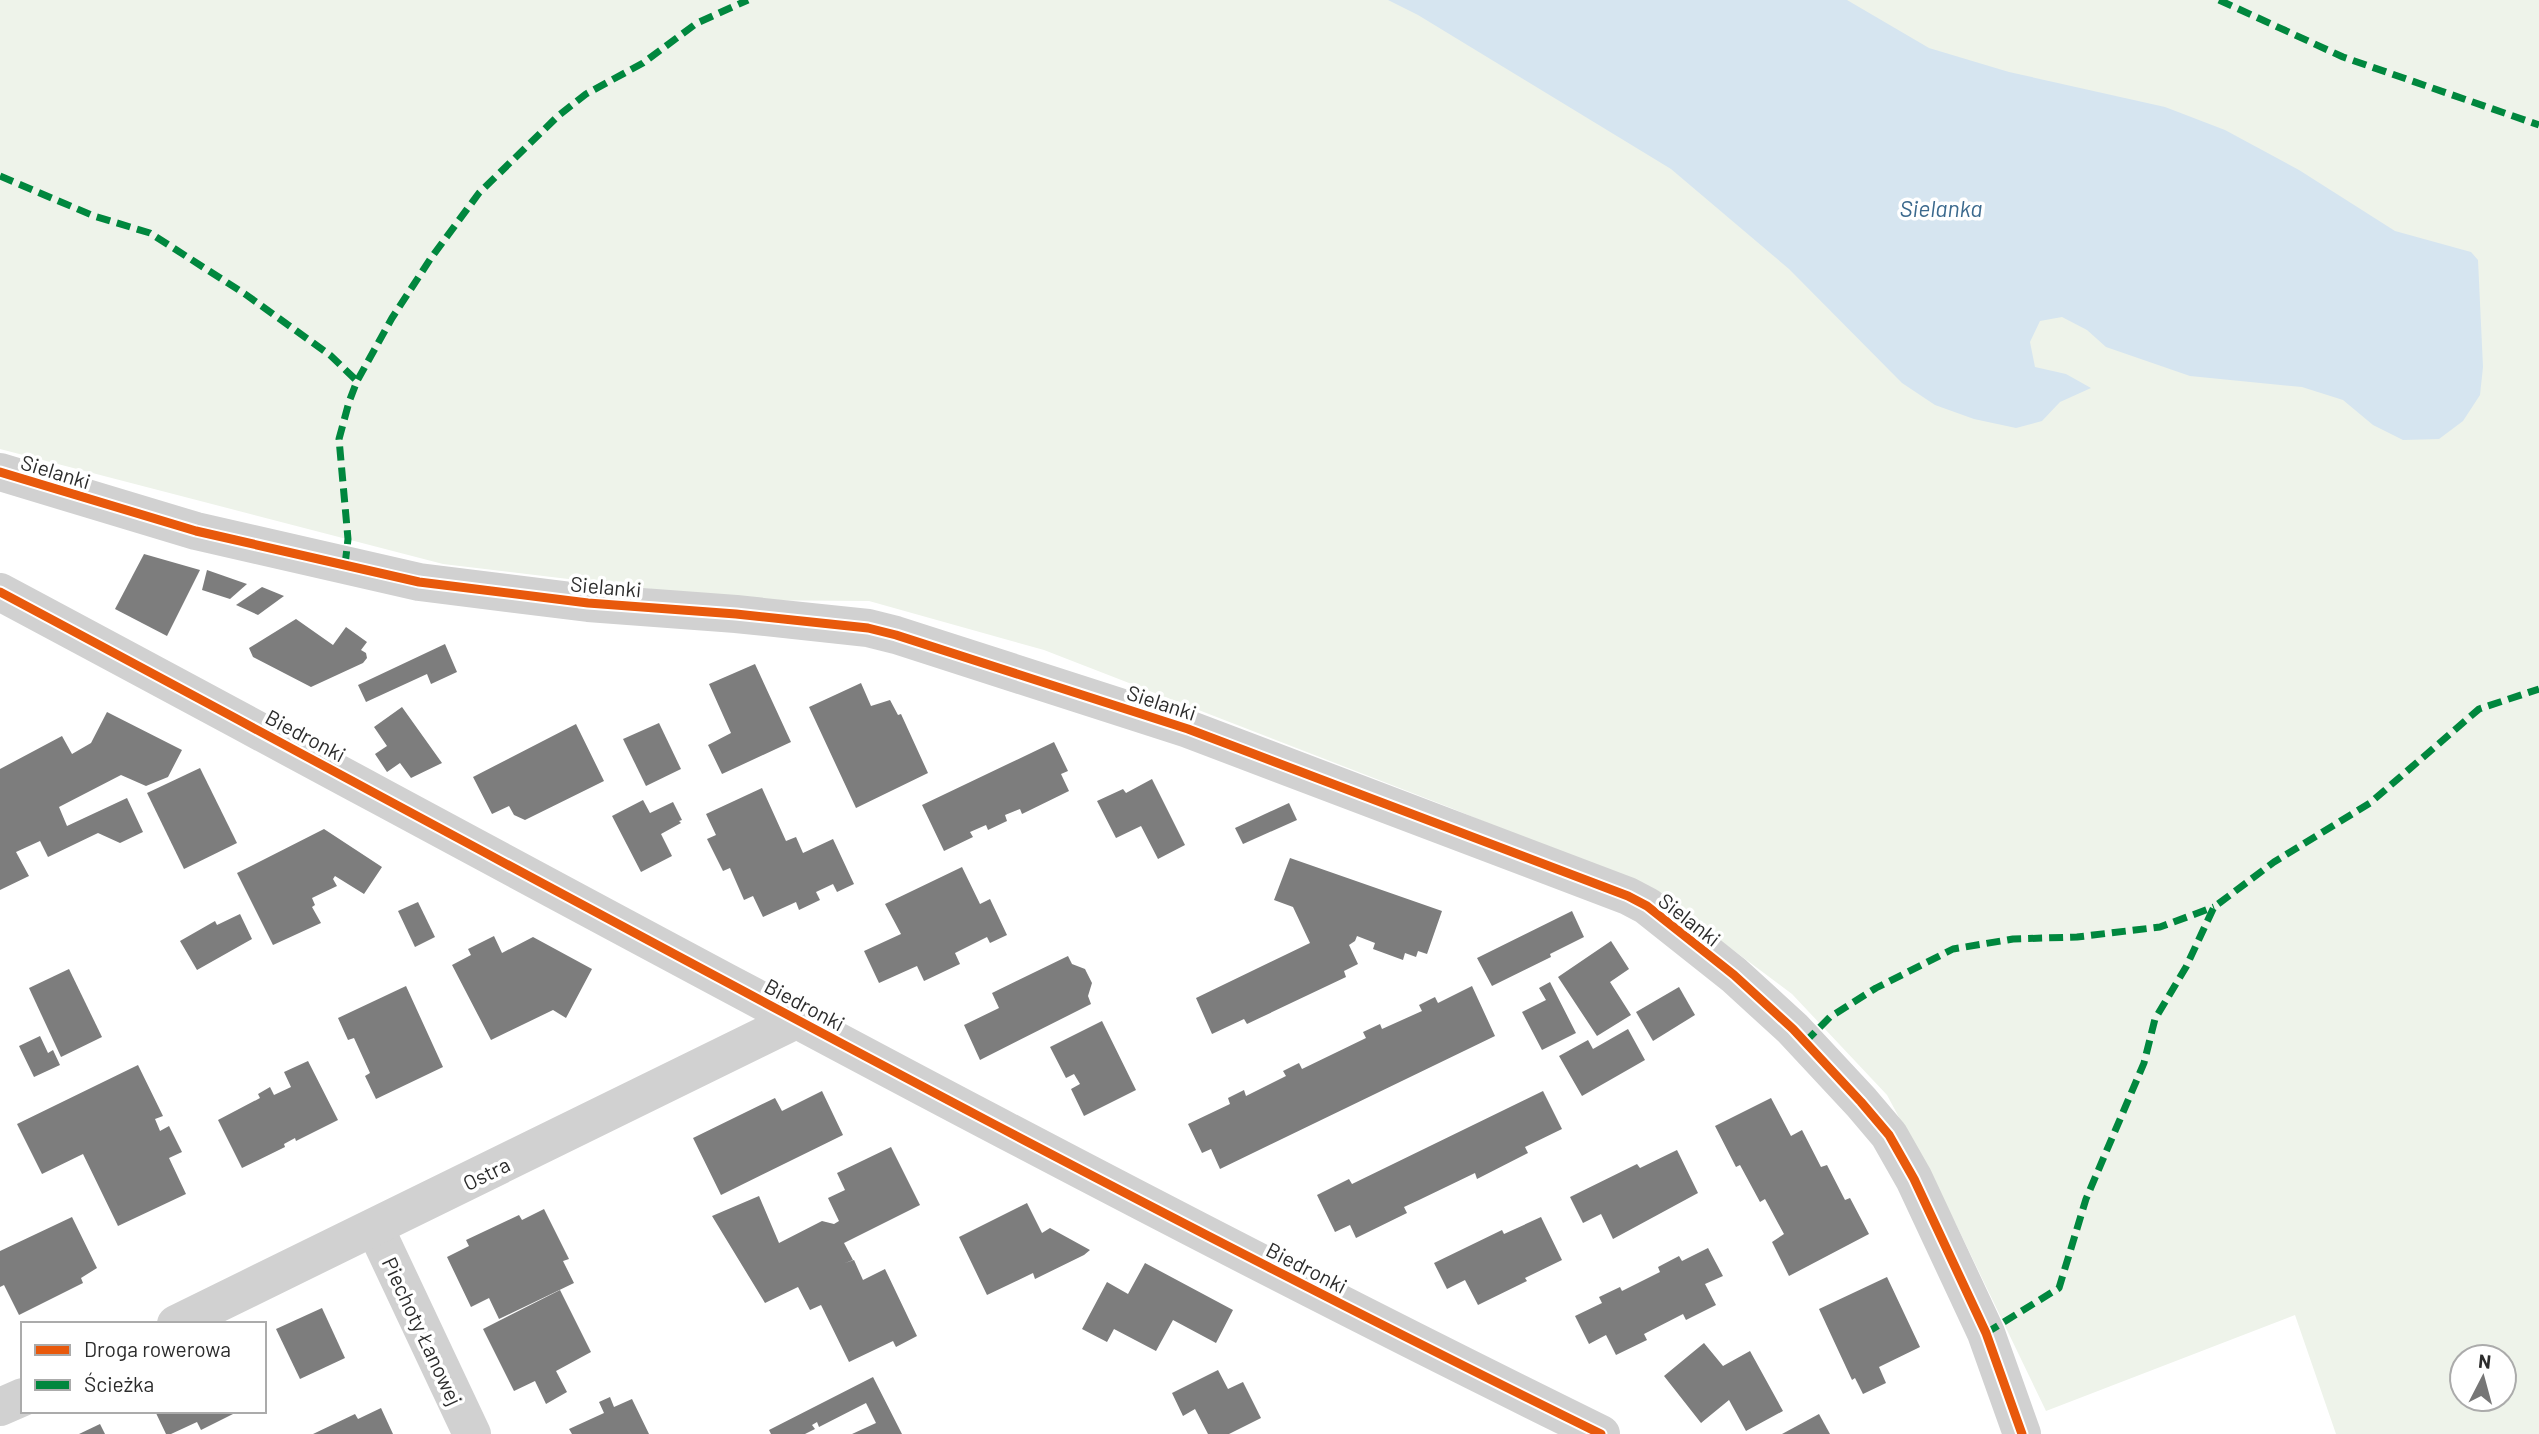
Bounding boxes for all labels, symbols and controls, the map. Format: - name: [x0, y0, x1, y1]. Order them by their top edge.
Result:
- water label: Sielanka: [1900, 194, 1982, 222]
- street label: Sielanki: [18, 449, 94, 493]
- street label: Sielanki: [569, 570, 643, 602]
- street label: Sielanki: [1124, 679, 1200, 725]
- street label: Biedronki: [262, 703, 350, 767]
- street label: Sielanki: [1654, 887, 1726, 951]
- street label: Biedronki: [761, 972, 849, 1036]
- street label: Ostra: [458, 1151, 514, 1195]
- street label: Biedronki: [1262, 1236, 1352, 1298]
- street label: Piechoty Łanowej: [378, 1253, 468, 1409]
- legend: [21, 1322, 266, 1413]
- text: Droga rowerowa: [84, 1336, 231, 1361]
- north arrow: [2448, 1343, 2518, 1413]
- text: N: [2477, 1348, 2492, 1373]
- text: Ścieżka: [84, 1371, 154, 1396]

